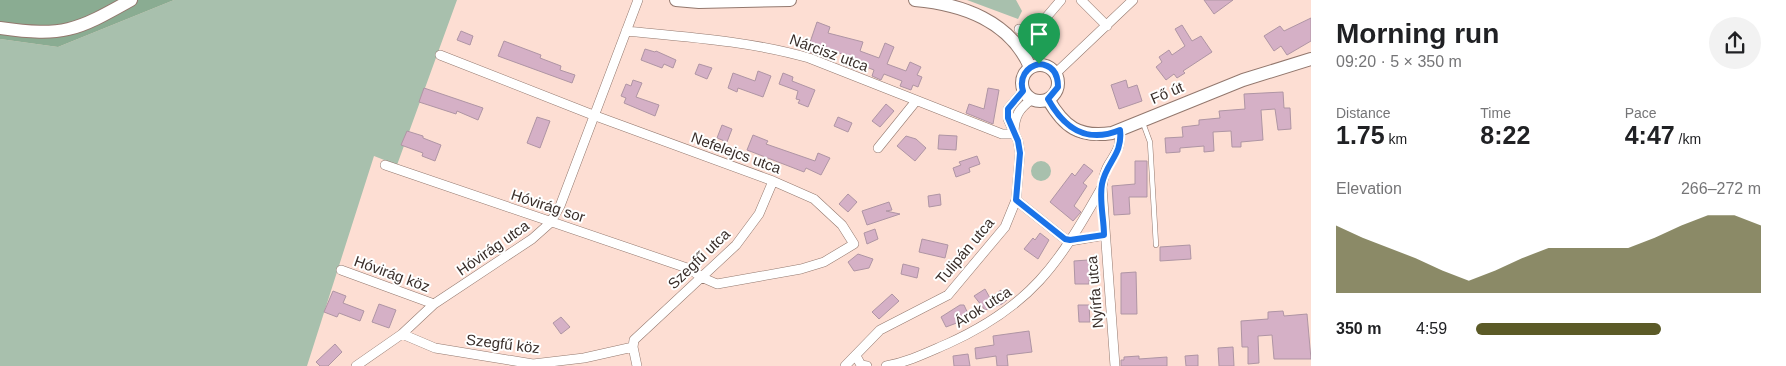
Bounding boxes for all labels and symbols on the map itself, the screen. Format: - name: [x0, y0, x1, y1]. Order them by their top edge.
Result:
- pin: [1018, 13, 1060, 64]
- street label: Nárcisz utca: [787, 30, 871, 75]
- street label: Fő út: [1148, 78, 1187, 107]
- street label: Nefelejcs utca: [689, 128, 784, 177]
- street label: Hóvirág sor: [509, 186, 587, 225]
- street label: Tulipán utca: [932, 214, 998, 287]
- street label: Hóvirág utca: [453, 216, 533, 279]
- street label: Szegfű utca: [664, 225, 734, 292]
- street label: Hóvirág köz: [352, 252, 432, 295]
- street label: Nyírfa utca: [1083, 255, 1106, 329]
- street label: Árok utca: [951, 282, 1015, 331]
- street label: Szegfű köz: [465, 331, 541, 356]

